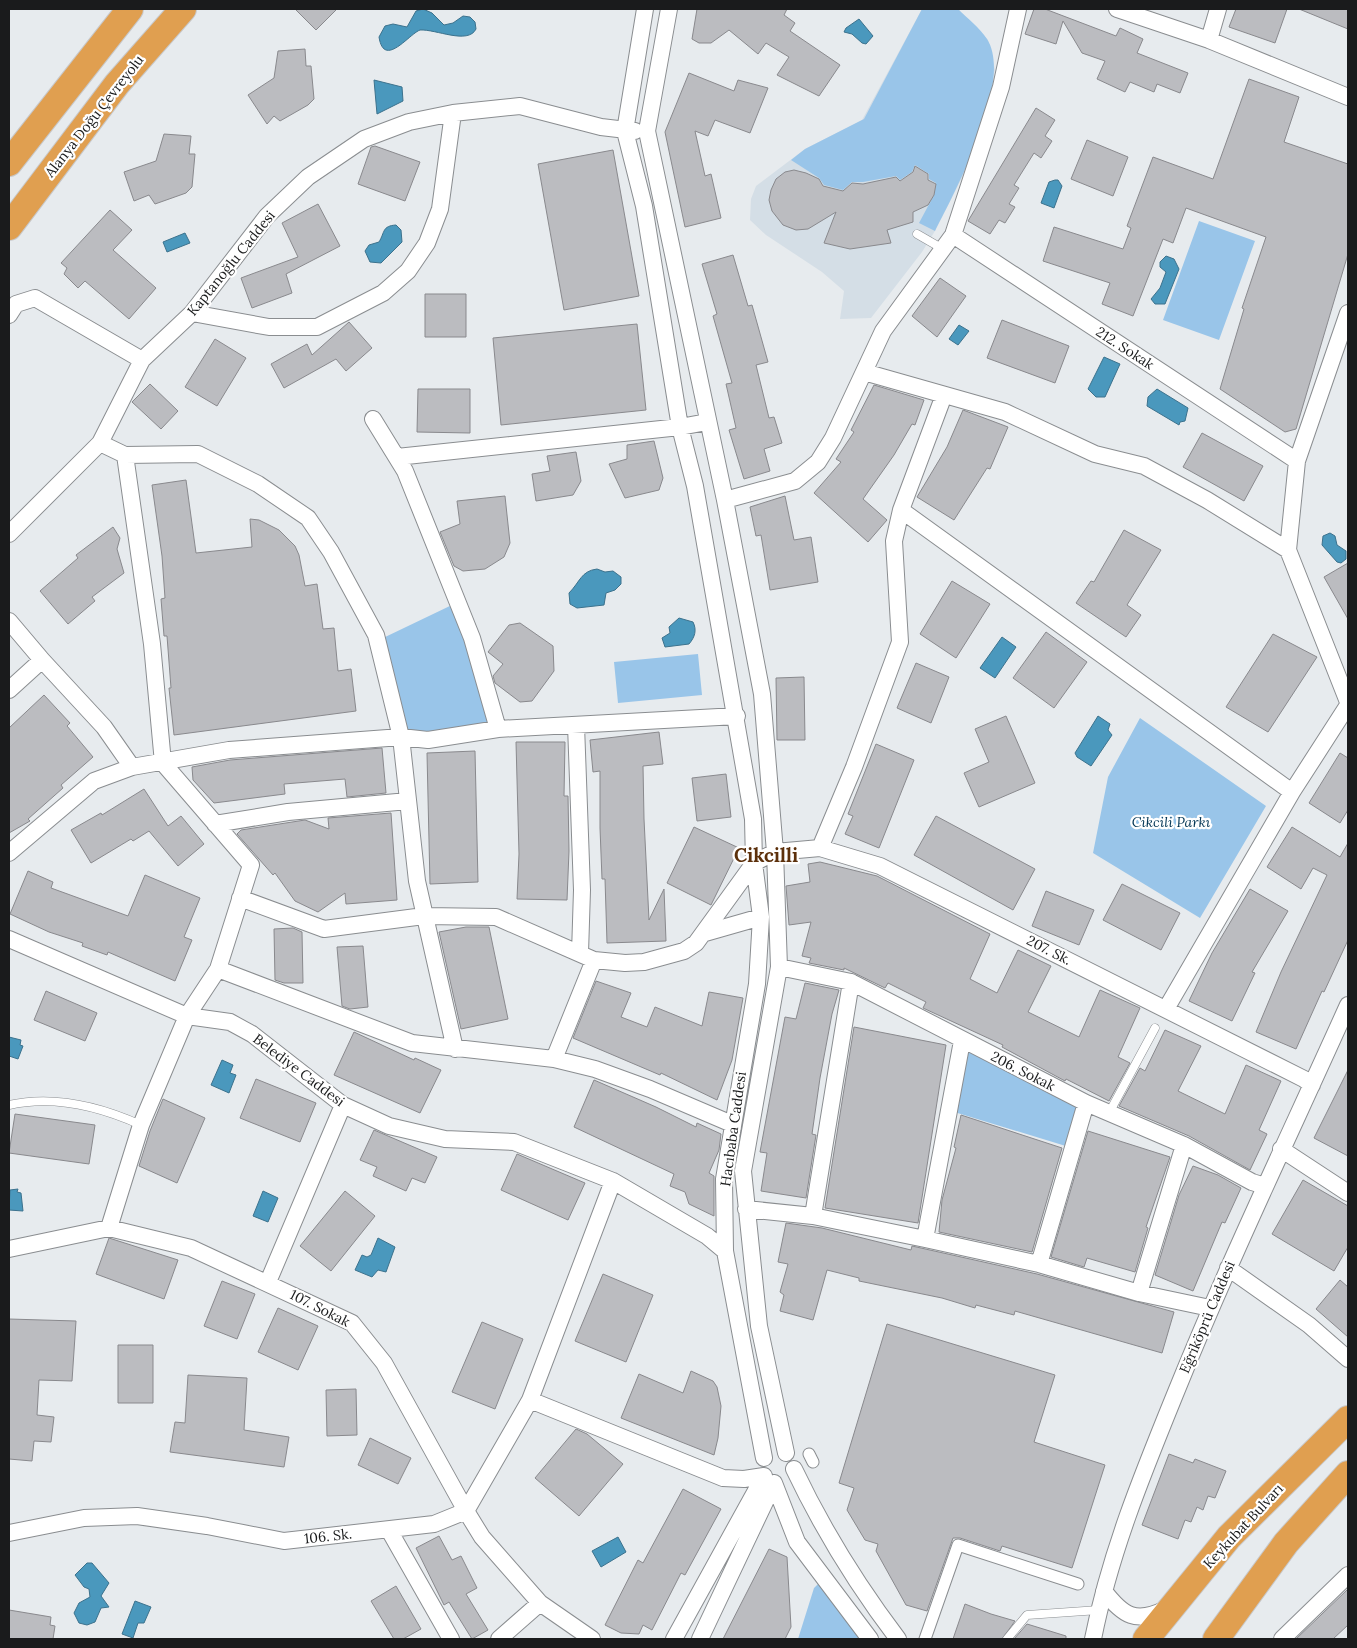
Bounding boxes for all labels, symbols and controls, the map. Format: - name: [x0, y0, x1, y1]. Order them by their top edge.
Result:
- street label: Alanya Doğu Çevreyolu: [40, 51, 147, 182]
- street label: Kaptanoğlu Caddesi: [183, 207, 279, 319]
- street label: 212. Sokak: [1093, 323, 1158, 374]
- park label: Cikcili Parkı: [1132, 813, 1211, 831]
- district label: Cikcilli: [734, 843, 798, 867]
- street label: 207. Sk.: [1024, 931, 1074, 969]
- street label: Belediye Caddesi: [250, 1030, 348, 1110]
- street label: 206. Sokak: [988, 1047, 1059, 1095]
- street label: Hacıbaba Caddesi: [716, 1070, 750, 1187]
- street label: Eğriköprü Caddesi: [1175, 1258, 1239, 1376]
- street label: 107. Sokak: [287, 1285, 353, 1331]
- street label: Keykubat Bulvarı: [1199, 1480, 1287, 1572]
- street label: 106. Sk.: [303, 1525, 353, 1547]

